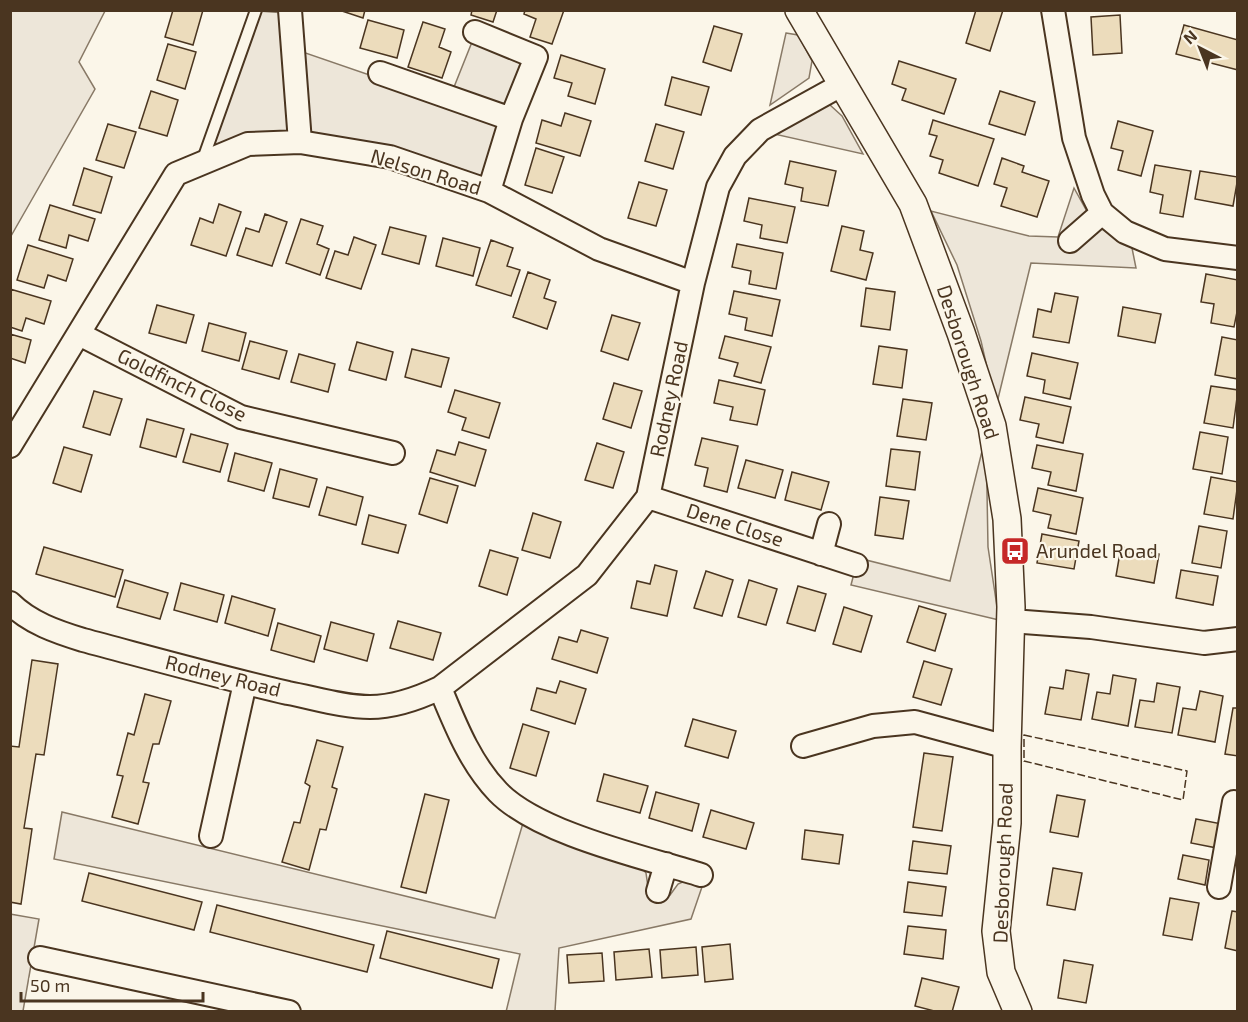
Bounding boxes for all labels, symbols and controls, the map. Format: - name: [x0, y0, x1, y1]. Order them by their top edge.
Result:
- north arrow: [1170, 18, 1230, 78]
- text: N: [1179, 26, 1200, 47]
- street label: Nelson Road: [368, 143, 485, 199]
- street label: Desborough Road: [933, 282, 1005, 442]
- street label: Rodney Road: [644, 339, 692, 459]
- street label: Goldfinch Close: [114, 343, 251, 426]
- street label: Dene Close: [684, 497, 787, 551]
- bus stop icon: Arundel Road: [999, 535, 1031, 567]
- place label: Arundel Road: [1036, 538, 1158, 562]
- street label: Rodney Road: [163, 649, 283, 701]
- street label: Desborough Road: [987, 782, 1017, 944]
- scale bar: [21, 965, 202, 1003]
- text: 50 m: [30, 974, 70, 996]

